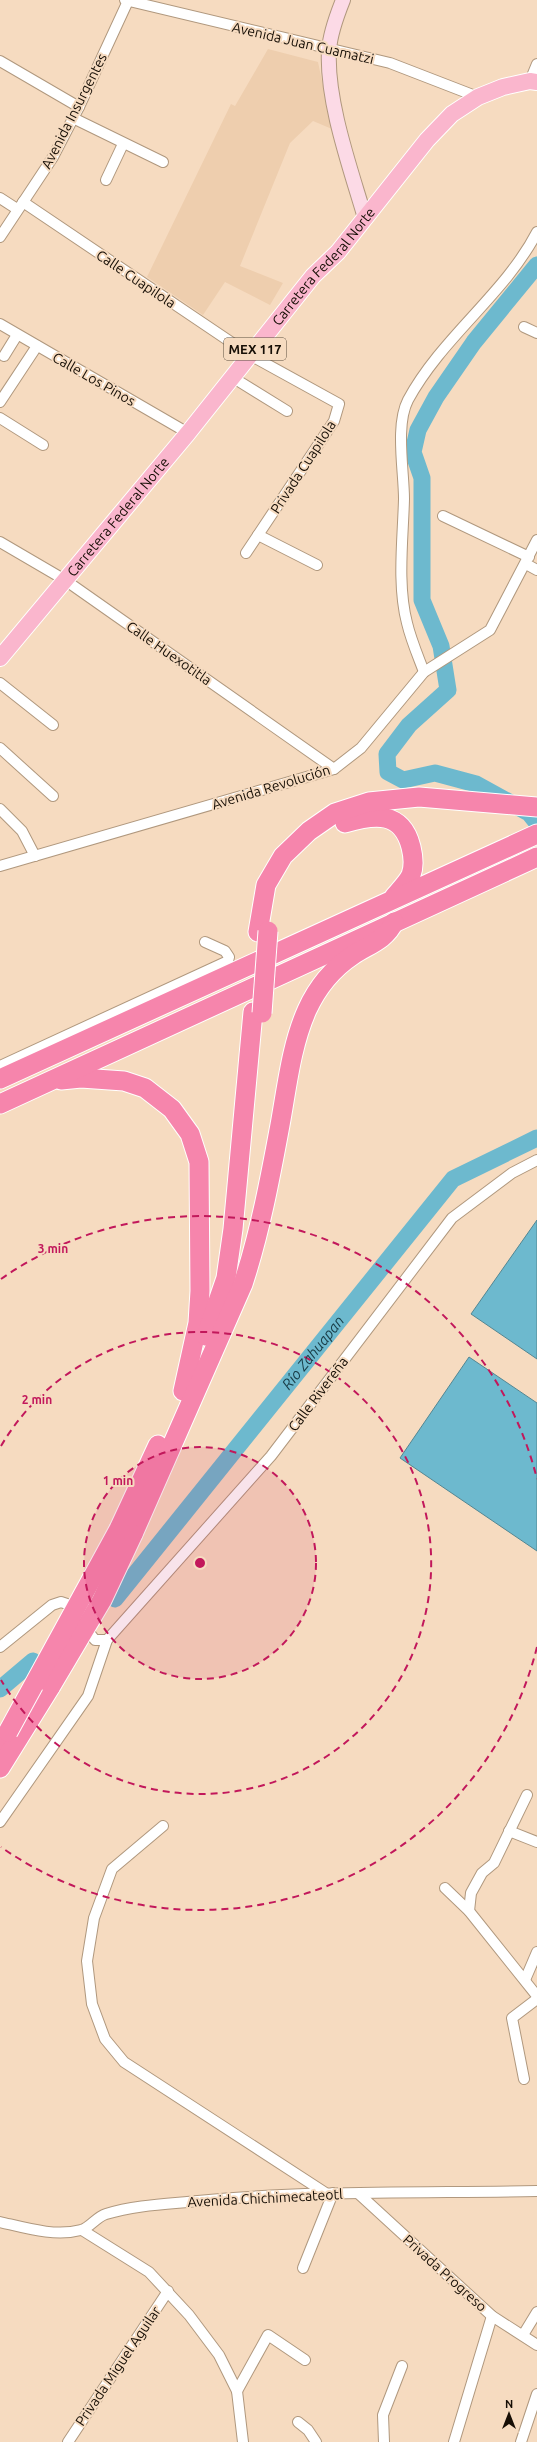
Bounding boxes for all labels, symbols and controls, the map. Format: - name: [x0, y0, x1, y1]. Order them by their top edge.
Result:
- street label: Avenida Juan Cuamatzi: [231, 19, 375, 67]
- street label: Avenida Insurgentes: [38, 51, 110, 171]
- street label: Carretera Federal Norte: [269, 204, 378, 329]
- street label: Calle Cuapilola: [93, 247, 179, 311]
- road number: MEX 117: [224, 338, 286, 360]
- street label: Calle Los Pinos: [50, 349, 138, 409]
- street label: Privada Cuapilola: [267, 417, 339, 517]
- street label: Carretera Federal Norte: [64, 454, 172, 580]
- street label: Calle Huexotitla: [123, 618, 215, 688]
- street label: Avenida Revolución: [210, 761, 332, 813]
- text: 3 min: [38, 1242, 68, 1255]
- water label: Río Zahuapan: [278, 1312, 347, 1393]
- street label: Calle Rivereña: [285, 1354, 351, 1434]
- text: 2 min: [22, 1393, 52, 1406]
- text: 1 min: [103, 1474, 133, 1487]
- centre of rings: [193, 1556, 207, 1570]
- street label: Avenida Chichimecateotl: [187, 2186, 343, 2210]
- street label: Privada Progreso: [400, 2231, 490, 2315]
- street label: Privada Miguel Aguilar: [72, 2303, 164, 2429]
- north arrow: [489, 2394, 529, 2434]
- text: N: [505, 2398, 513, 2410]

